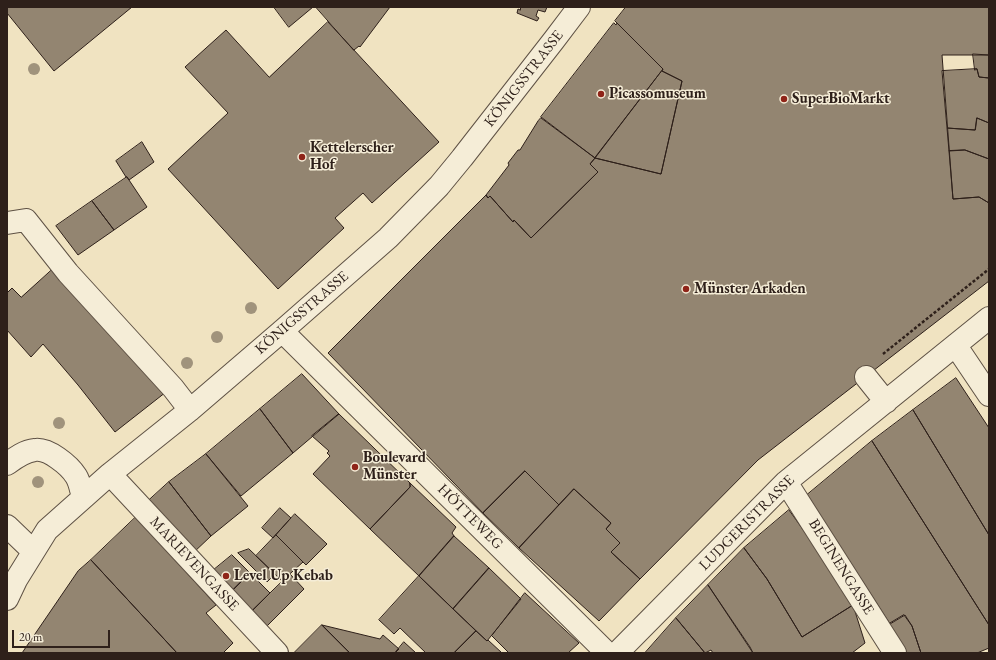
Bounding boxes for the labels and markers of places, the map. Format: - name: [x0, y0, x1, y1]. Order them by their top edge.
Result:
- place label: Picassomuseum: [609, 85, 706, 103]
- marker: Picassomuseum: [596, 89, 606, 99]
- place label: SuperBioMarkt: [792, 90, 890, 108]
- marker: SuperBioMarkt: [779, 94, 789, 104]
- place label: Kettelerscher Hof: [310, 139, 394, 174]
- marker: Kettelerscher Hof: [297, 152, 307, 162]
- place label: Münster Arkaden: [694, 280, 806, 298]
- marker: Münster Arkaden: [681, 284, 691, 294]
- place label: Boulevard Münster: [363, 449, 426, 484]
- marker: Boulevard Münster: [350, 462, 360, 472]
- place label: Level Up Kebab: [234, 567, 333, 585]
- marker: Level Up Kebab: [221, 571, 231, 581]

